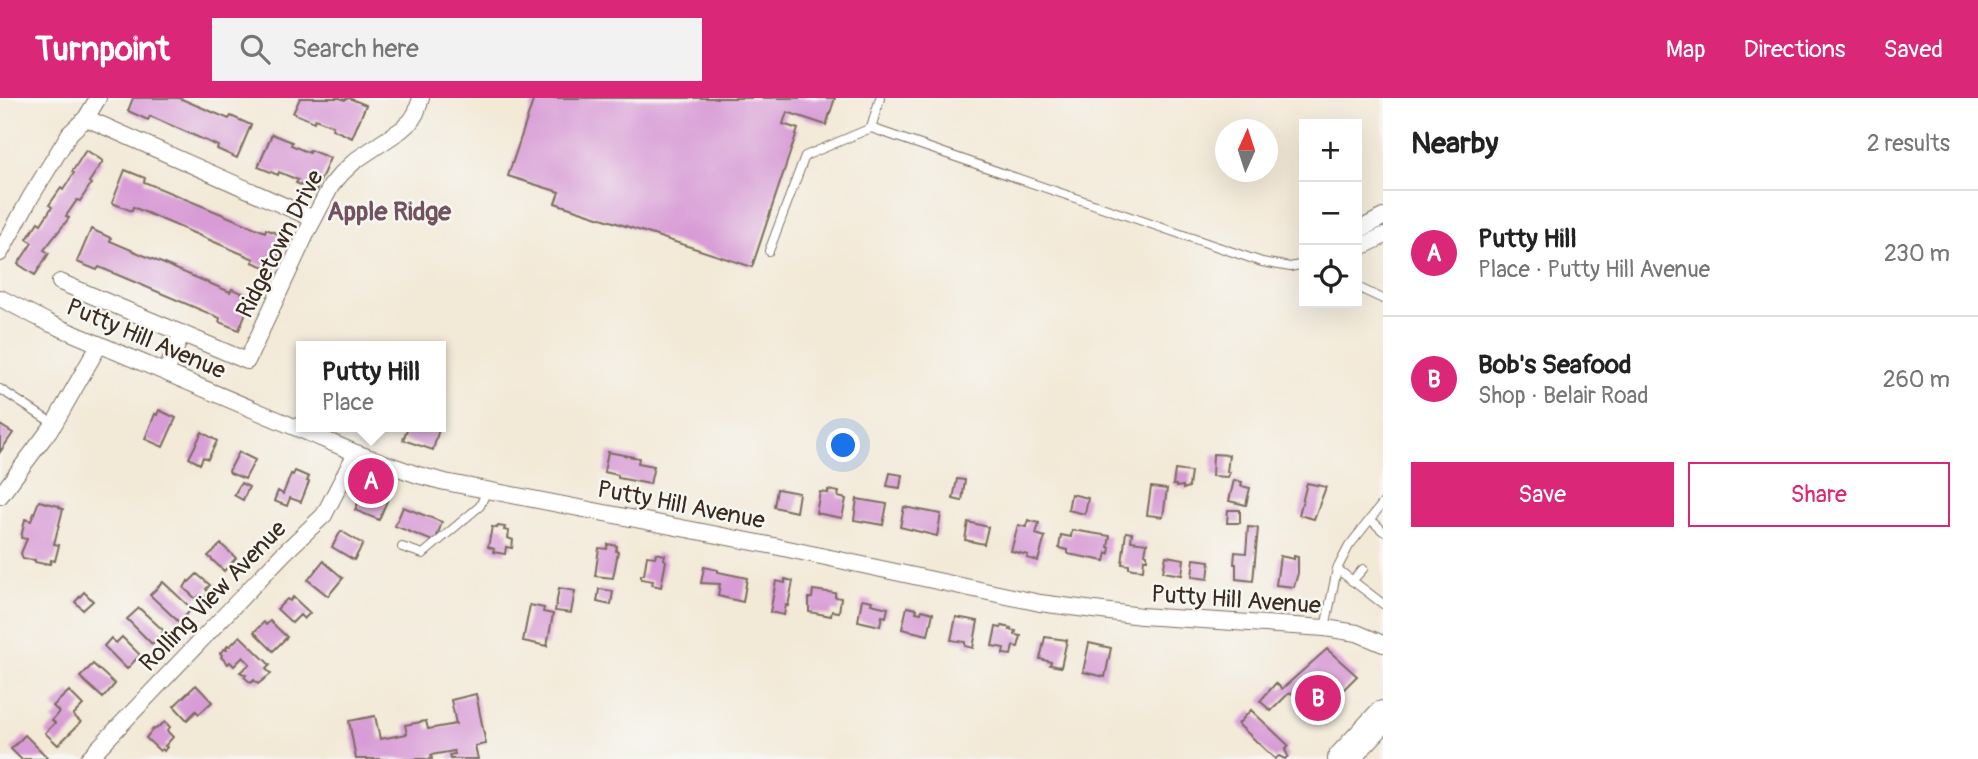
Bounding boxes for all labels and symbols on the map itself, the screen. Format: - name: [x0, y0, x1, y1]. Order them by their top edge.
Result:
- north arrow: [1215, 119, 1278, 182]
- street label: Ridgetown Drive: [230, 165, 330, 323]
- district label: Apple Ridge: [327, 196, 452, 228]
- street label: Putty Hill Avenue: [62, 292, 230, 386]
- your location: [826, 428, 860, 462]
- pin: A: [348, 455, 394, 507]
- street label: Putty Hill Avenue: [595, 475, 767, 535]
- street label: Rolling View Avenue: [134, 514, 293, 678]
- street label: Putty Hill Avenue: [1150, 580, 1322, 620]
- pin: B: [1295, 672, 1341, 724]

